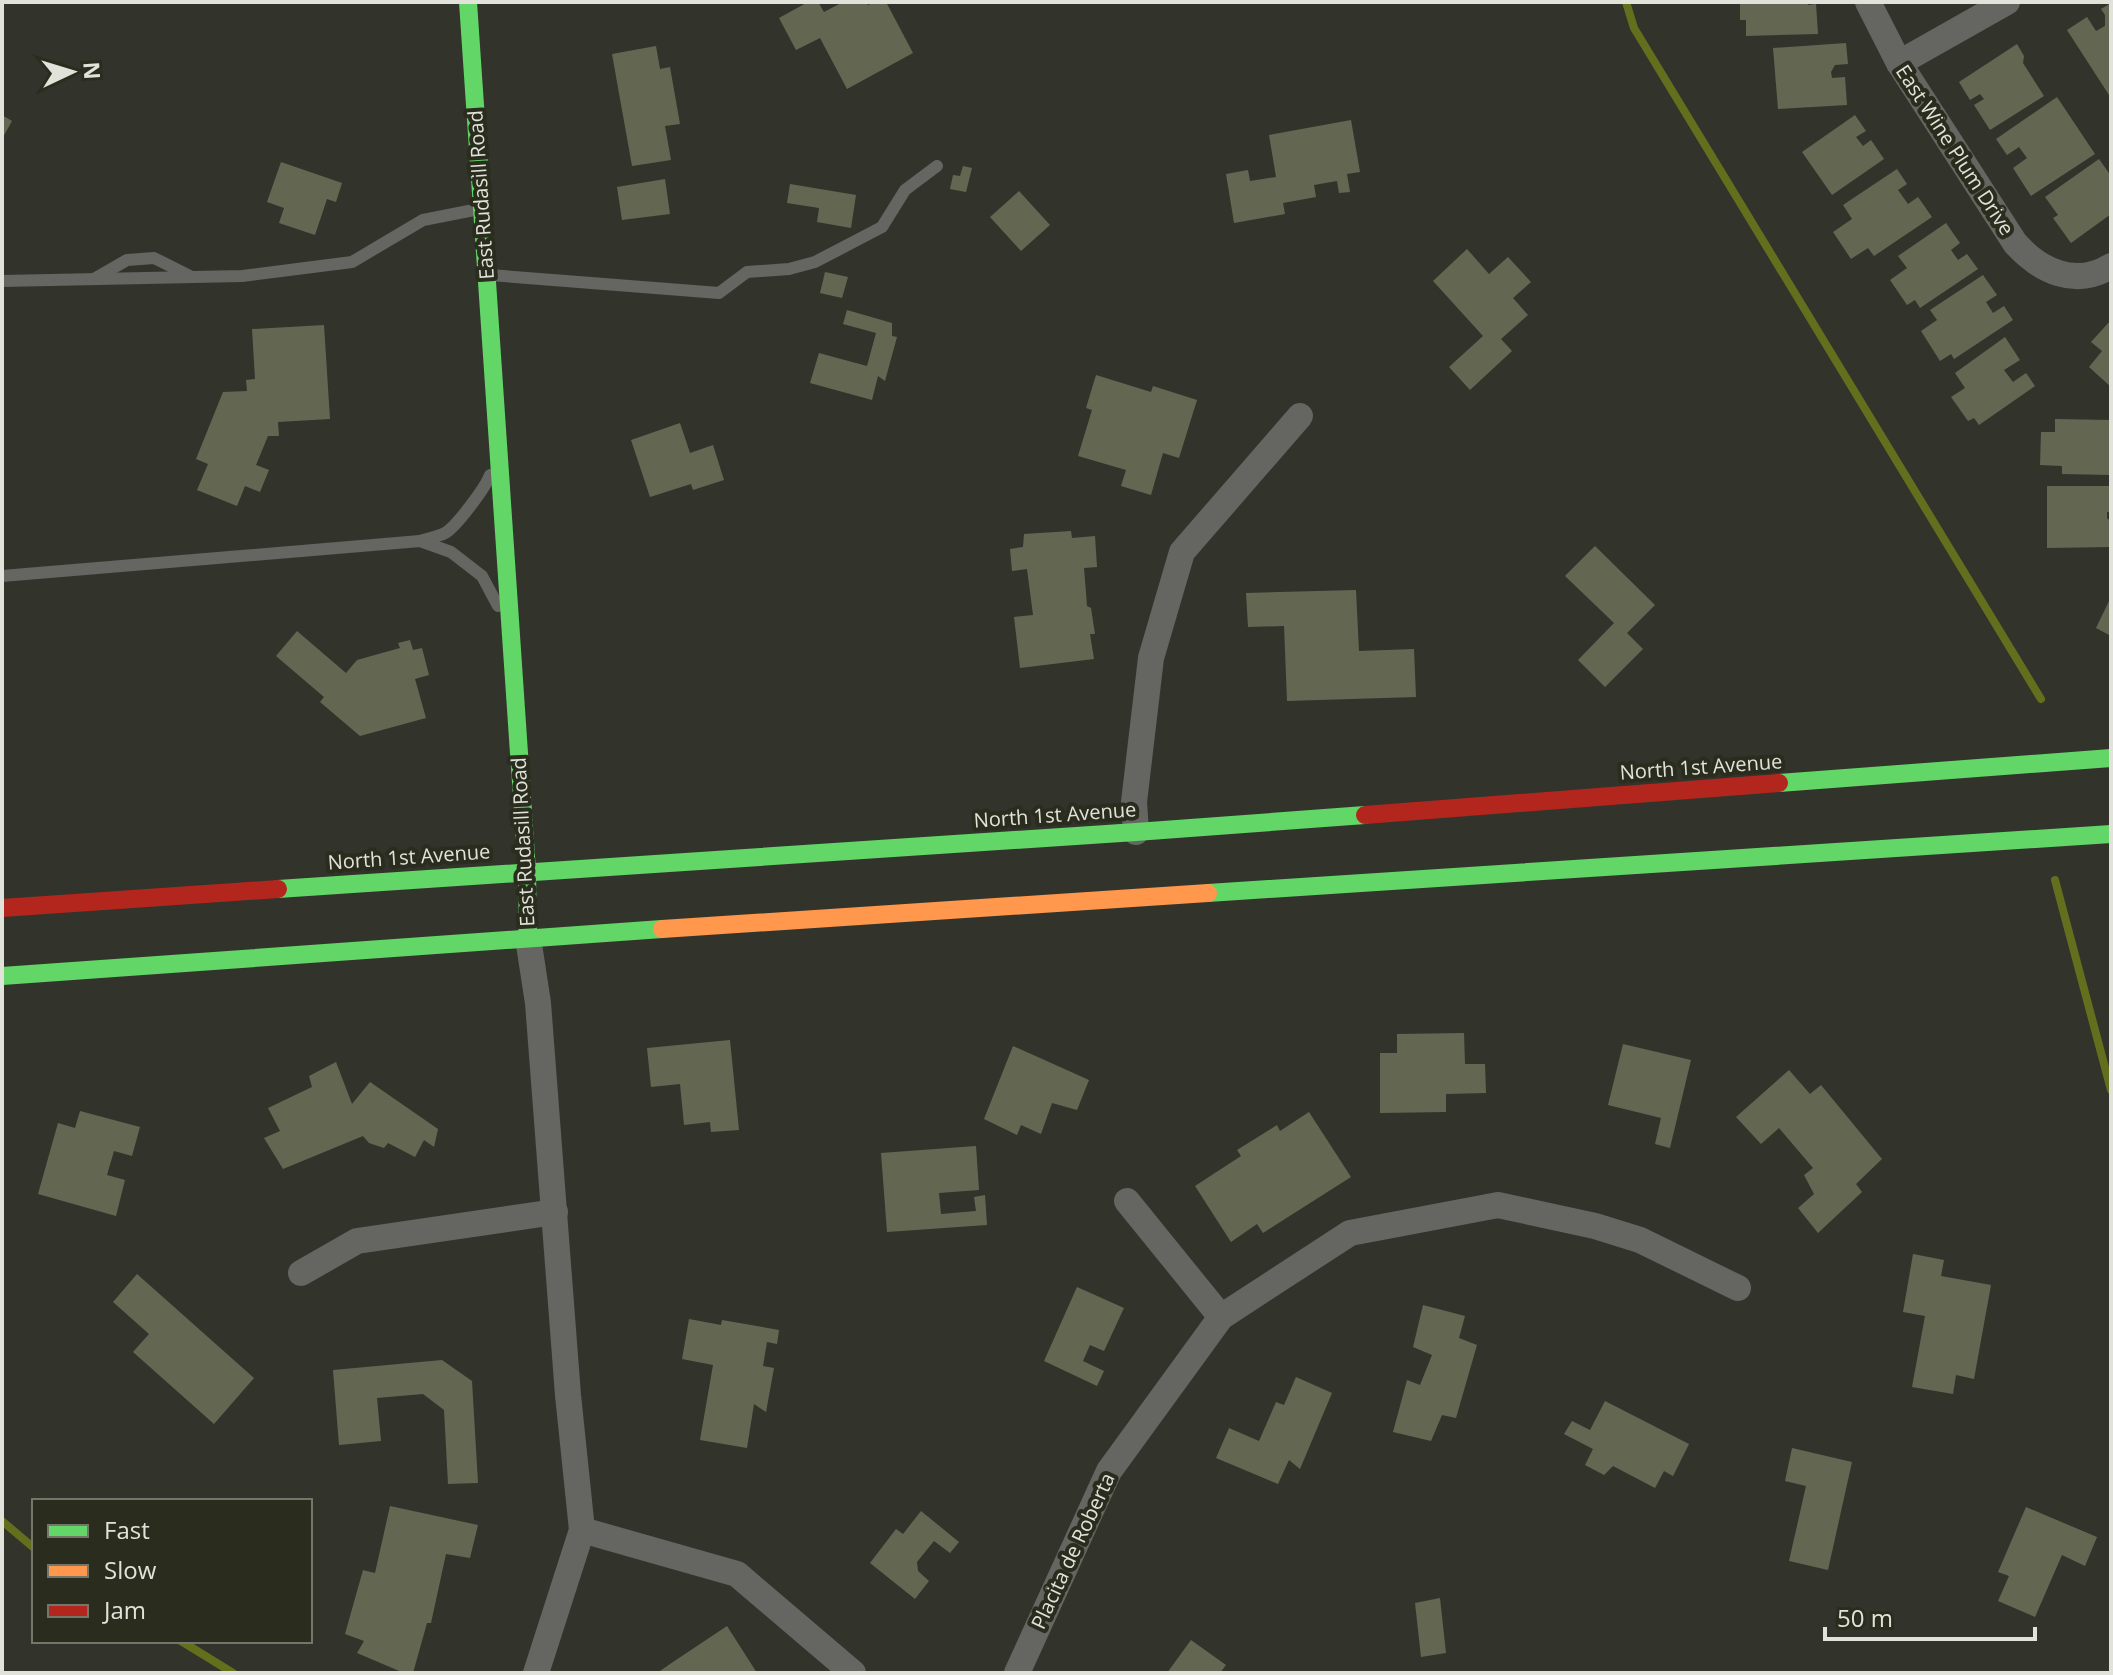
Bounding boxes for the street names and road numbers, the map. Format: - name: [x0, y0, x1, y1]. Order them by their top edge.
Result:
- street label: East Wine Plum Drive: [1890, 59, 2021, 240]
- street label: East Rudasill Road: [461, 109, 500, 281]
- street label: North 1st Avenue: [1619, 747, 1783, 786]
- street label: East Rudasill Road: [505, 757, 540, 927]
- street label: North 1st Avenue: [973, 795, 1137, 834]
- street label: North 1st Avenue: [327, 837, 491, 876]
- street label: Placita de Roberta: [1025, 1468, 1121, 1633]

